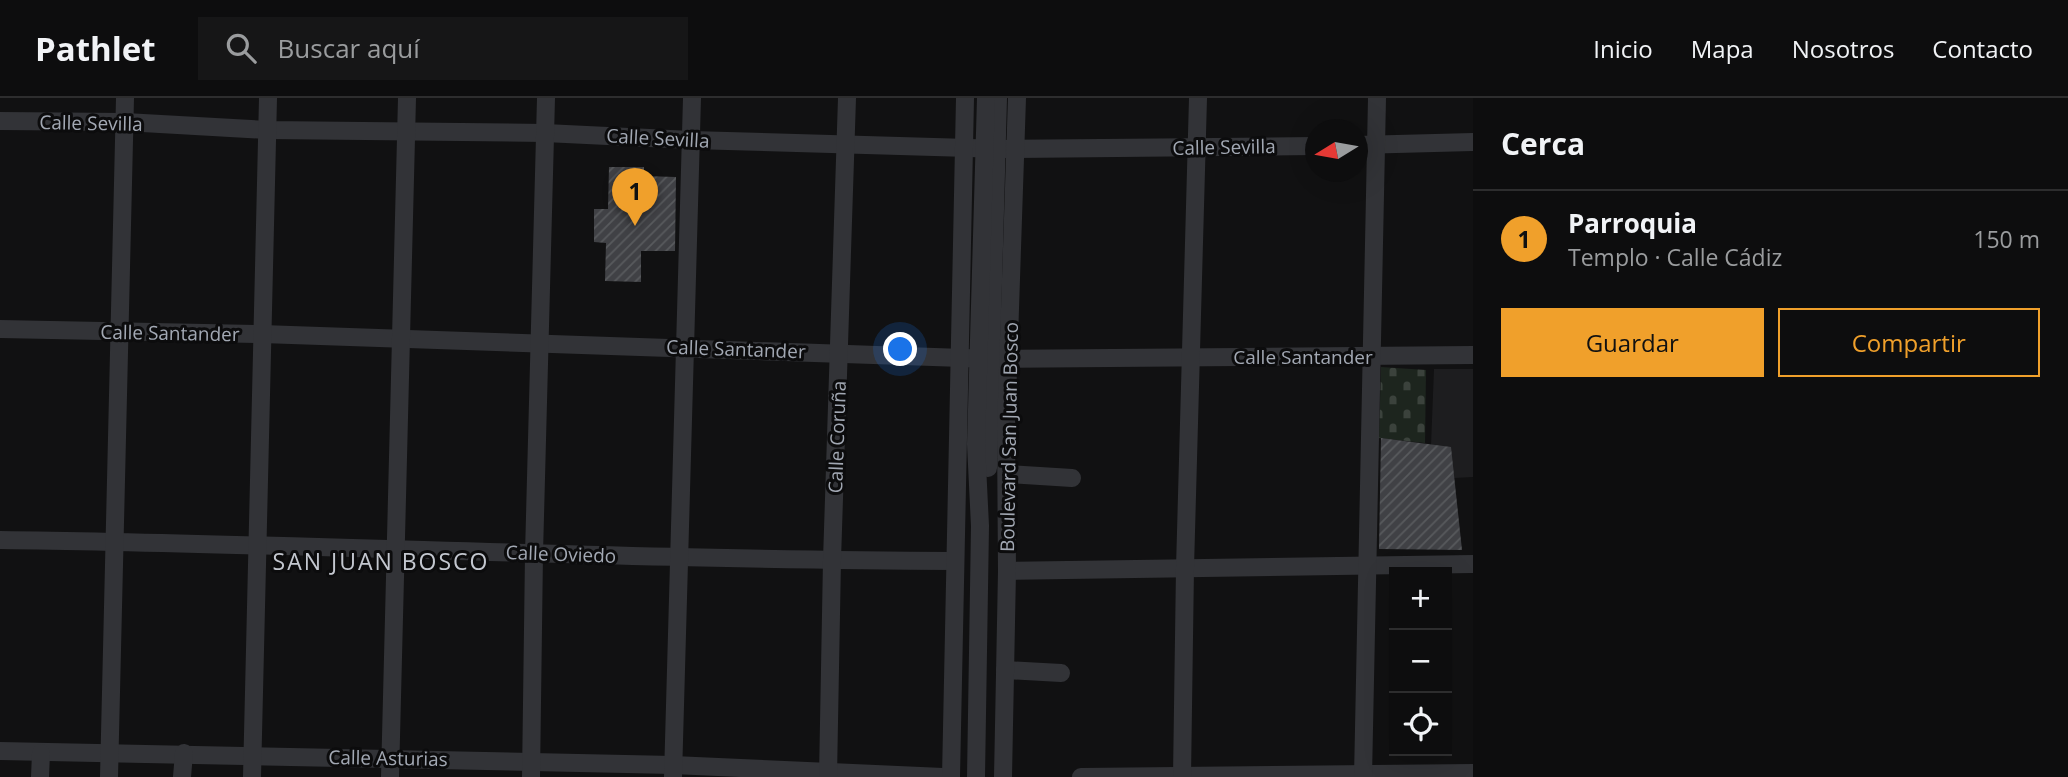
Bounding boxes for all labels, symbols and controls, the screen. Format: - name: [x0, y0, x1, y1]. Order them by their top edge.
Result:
- search box: [198, 17, 688, 80]
- text: Pathlet: [35, 26, 156, 71]
- icon: search: [222, 29, 260, 67]
- text: Buscar aquí: [278, 30, 420, 66]
- text: Inicio: [1593, 32, 1653, 65]
- text: Mapa: [1691, 32, 1754, 65]
- text: Nosotros: [1792, 32, 1894, 65]
- text: Contacto: [1932, 32, 2033, 65]
- street label: Calle Sevilla: [39, 109, 143, 137]
- north arrow: [1305, 119, 1368, 182]
- street label: Calle Sevilla: [606, 122, 710, 154]
- text: Cerca: [1501, 123, 1585, 164]
- street label: Calle Sevilla: [1172, 133, 1276, 161]
- pin: 1: [612, 168, 658, 226]
- text: Parroquia: [1568, 205, 1697, 241]
- text: 1: [1517, 223, 1531, 255]
- text: 150 m: [1973, 223, 2040, 255]
- text: Templo · Calle Cádiz: [1568, 241, 1782, 273]
- button: Guardar: [1501, 308, 1764, 377]
- button: Compartir: [1778, 308, 2040, 377]
- street label: Calle Santander: [100, 319, 240, 347]
- street label: Boulevard San Juan Bosco: [994, 322, 1024, 552]
- your location: [883, 332, 917, 366]
- street label: Calle Santander: [666, 334, 806, 364]
- street label: Calle Santander: [1233, 344, 1373, 370]
- street label: Calle Coruña: [822, 380, 852, 494]
- street label: Calle Oviedo: [505, 539, 617, 569]
- district label: SAN JUAN BOSCO: [273, 545, 489, 577]
- map controls: [1389, 567, 1452, 756]
- button: +: [1389, 567, 1452, 630]
- button: −: [1389, 630, 1452, 693]
- button: locate: [1389, 693, 1452, 756]
- street label: Calle Asturias: [328, 744, 448, 772]

